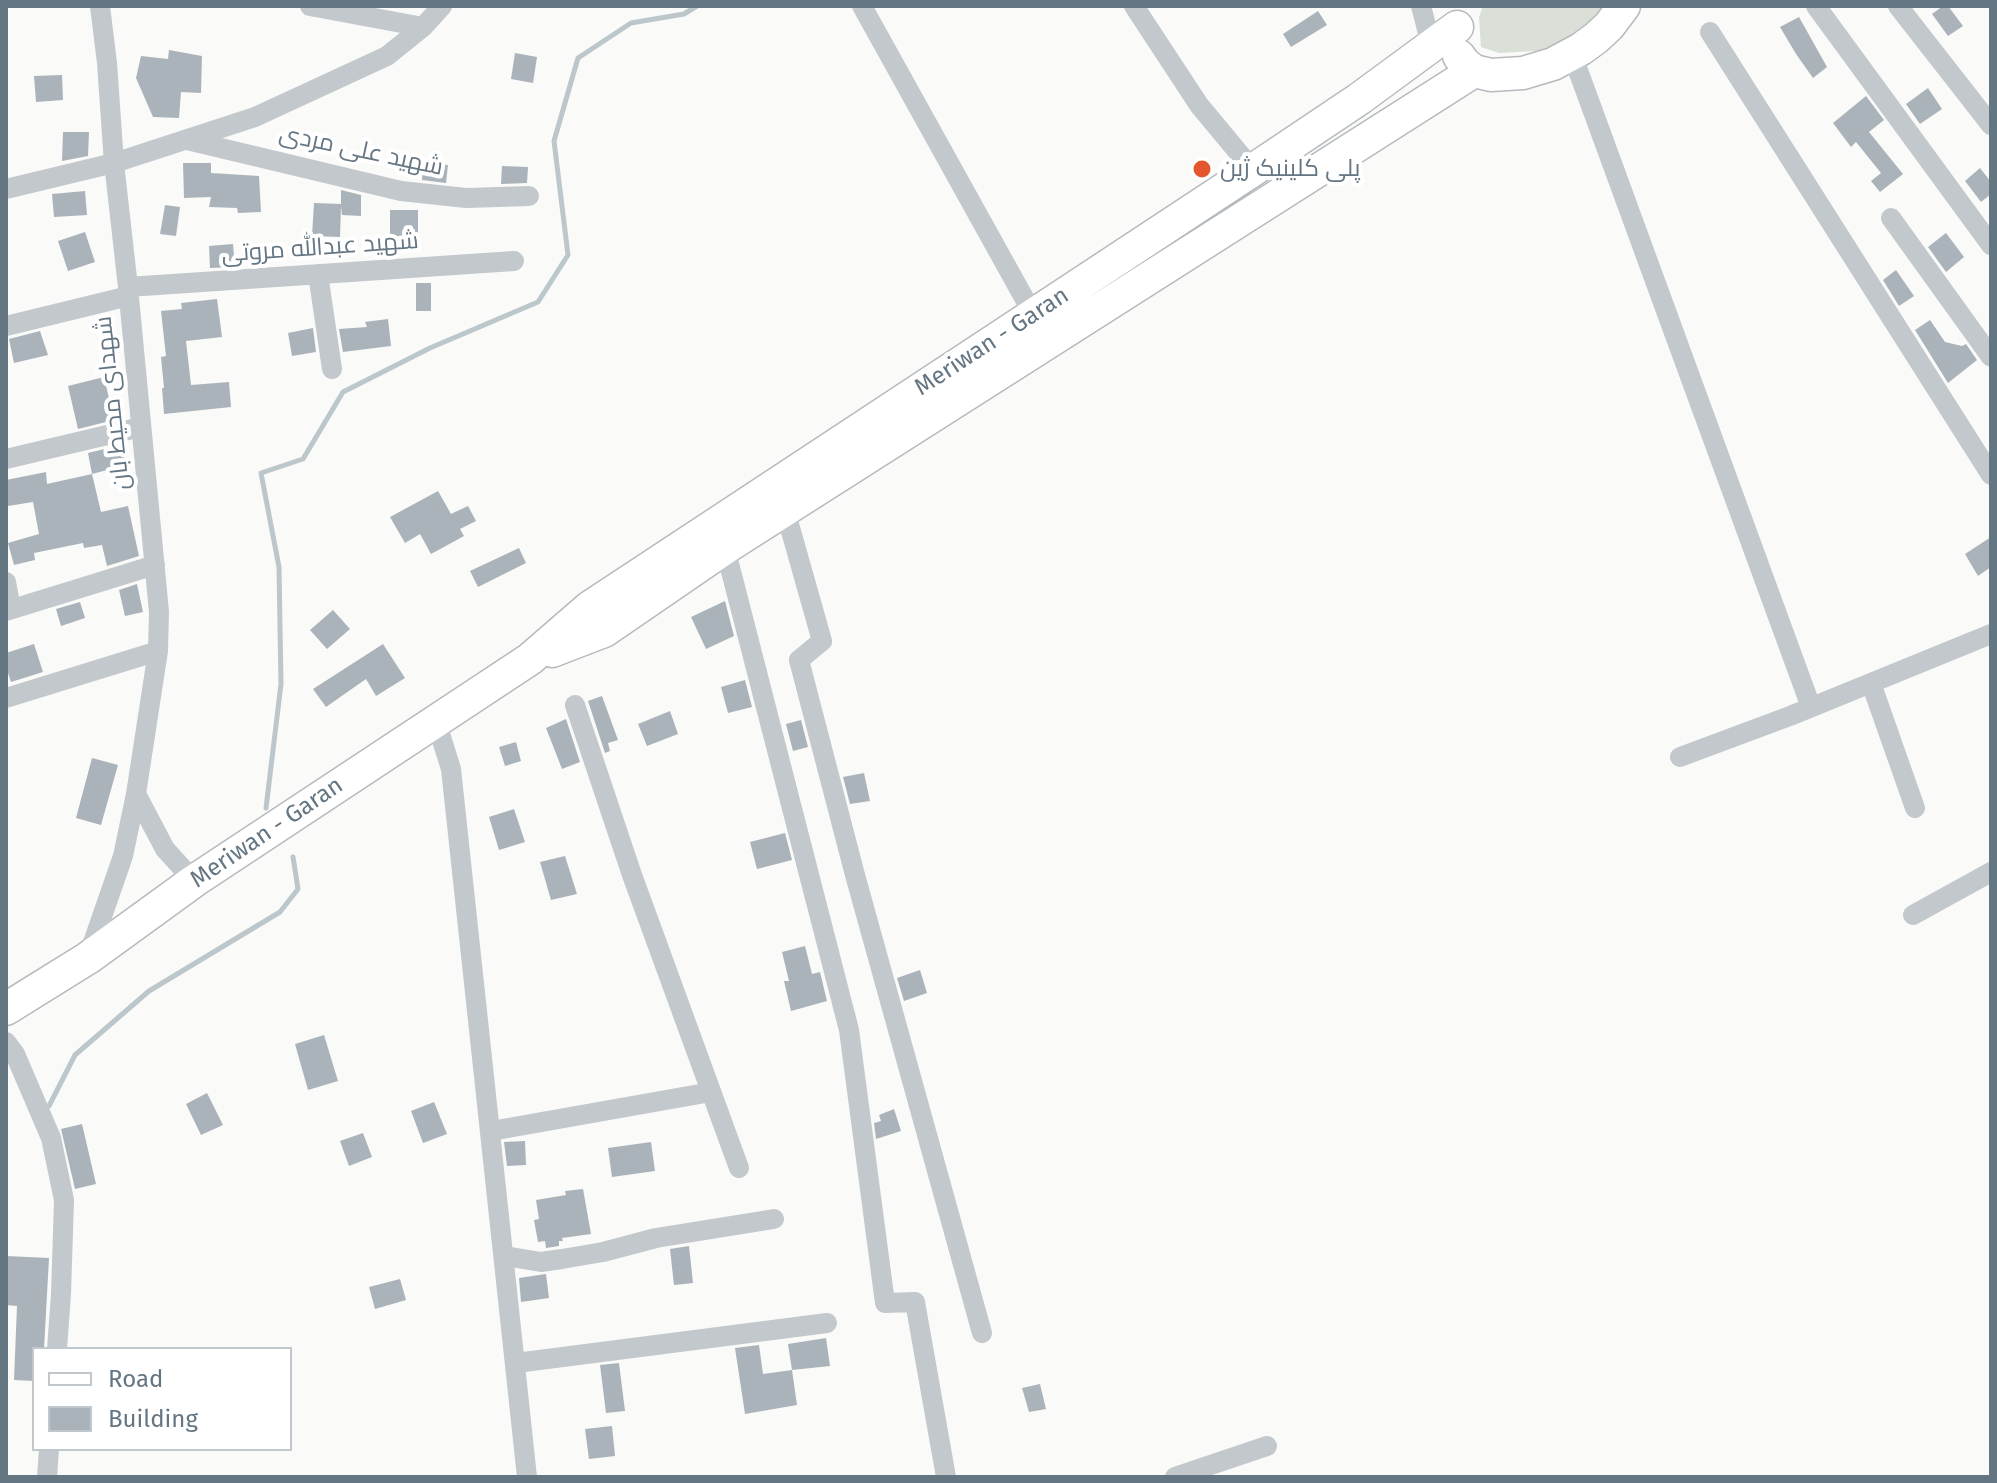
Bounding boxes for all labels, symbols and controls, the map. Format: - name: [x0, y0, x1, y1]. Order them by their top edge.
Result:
- street label: شهید علی مردی: [276, 120, 446, 182]
- place label: پلی کلینیک ژین: [1220, 155, 1360, 183]
- marker: پلی کلینیک ژین: [1191, 158, 1213, 180]
- street label: شهید عبدالله مروتی: [221, 227, 419, 269]
- street label: Meriwan - Garan: [910, 281, 1074, 403]
- street label: شهدای محیط بان: [90, 315, 136, 491]
- street label: Meriwan - Garan: [185, 771, 349, 895]
- legend: [32, 1347, 292, 1451]
- text: Road: [108, 1365, 163, 1393]
- text: Building: [108, 1405, 198, 1433]

